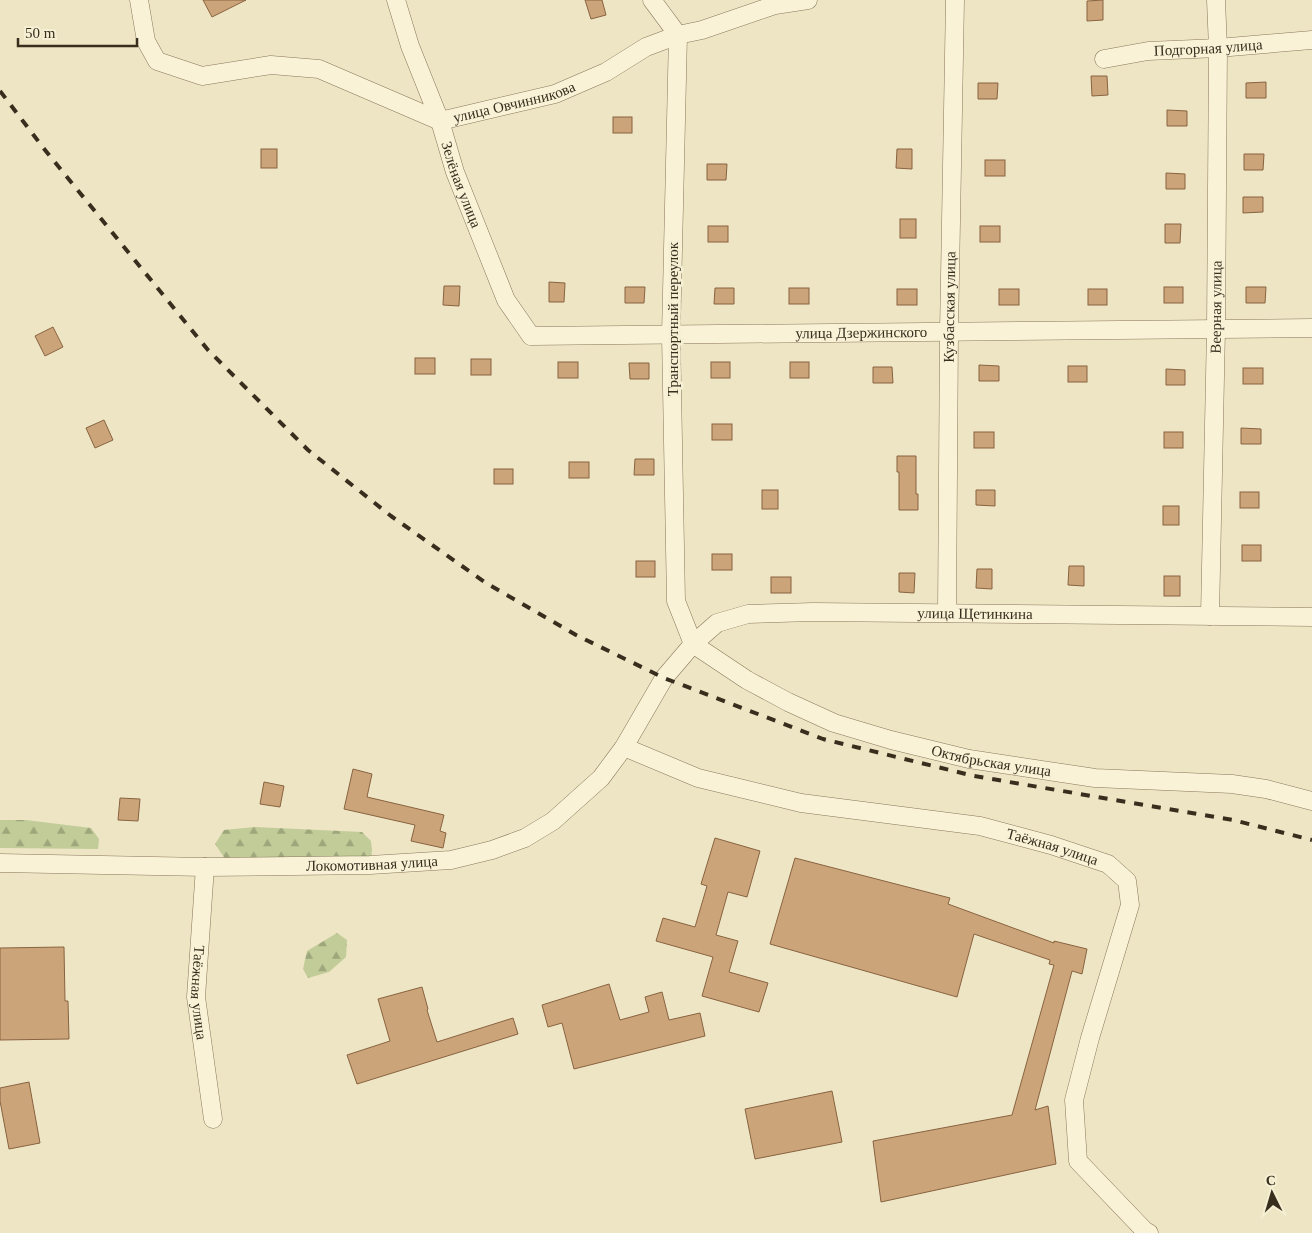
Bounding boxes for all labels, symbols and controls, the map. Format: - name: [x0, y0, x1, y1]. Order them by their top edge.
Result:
- scale bar: [18, 15, 136, 47]
- text: 50 m: [25, 25, 56, 41]
- street label: Подгорная улица: [1154, 36, 1263, 59]
- street label: улица Овчинникова: [451, 78, 578, 126]
- street label: Зелёная улица: [438, 140, 485, 230]
- street label: Транспортный переулок: [665, 241, 681, 396]
- street label: Кузбасская улица: [941, 251, 958, 363]
- street label: Веерная улица: [1207, 260, 1224, 354]
- street label: улица Дзержинского: [795, 324, 927, 341]
- street label: улица Щетинкина: [917, 605, 1033, 622]
- street label: Октябрьская улица: [930, 742, 1053, 779]
- street label: Таёжная улица: [1005, 825, 1101, 868]
- street label: Локомотивная улица: [306, 853, 439, 874]
- street label: Таёжная улица: [188, 945, 210, 1041]
- north arrow: [1247, 1168, 1297, 1218]
- text: С: [1265, 1173, 1277, 1188]

